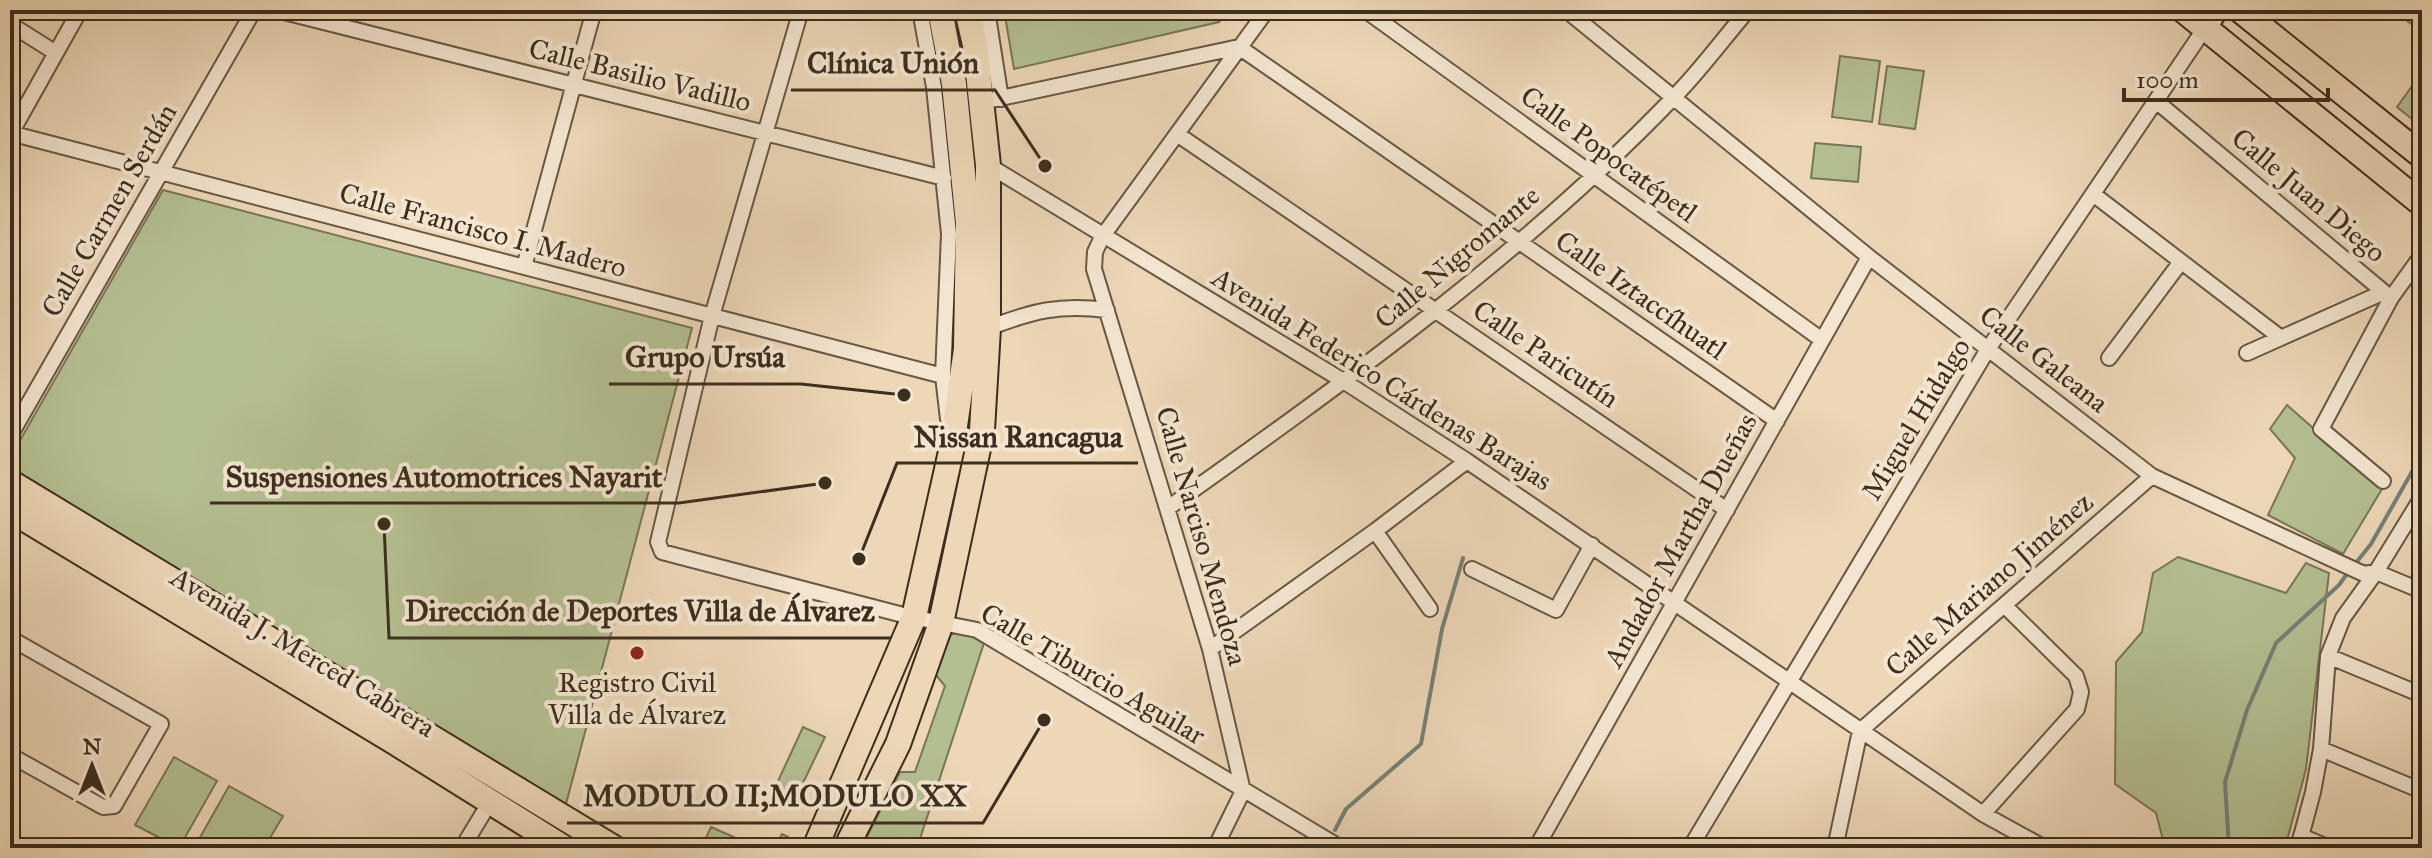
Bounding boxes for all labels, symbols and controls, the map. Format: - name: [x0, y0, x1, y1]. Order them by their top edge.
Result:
- street label: Calle Basilio Vadillo: [525, 30, 755, 120]
- callout: Clínica Unión: [791, 36, 995, 90]
- text: Clínica Unión: [807, 45, 980, 81]
- scale bar: [2124, 52, 2328, 102]
- text: 100 m: [2136, 65, 2199, 95]
- street label: Calle Popocatépetl: [1514, 78, 1705, 230]
- street label: Calle Carmen Serdán: [34, 97, 184, 323]
- street label: Calle Juan Diego: [2225, 120, 2393, 270]
- street label: Calle Francisco I. Madero: [336, 175, 630, 285]
- street label: Calle Nigromante: [1367, 178, 1547, 336]
- street label: Calle Iztaccíhuatl: [1549, 223, 1734, 367]
- street label: Avenida Federico Cárdenas Barajas: [1205, 259, 1558, 498]
- street label: Calle Paricutín: [1466, 292, 1626, 416]
- street label: Calle Galeana: [1973, 298, 2116, 420]
- callout: Grupo Ursúa: [609, 330, 801, 384]
- street label: Miguel Hidalgo: [1854, 332, 1978, 506]
- text: Grupo Ursúa: [625, 339, 786, 375]
- street label: Calle Narciso Mendoza: [1148, 403, 1256, 670]
- street label: Andador Martha Dueñas: [1595, 407, 1764, 674]
- callout: Nissan Rancagua: [897, 409, 1138, 463]
- text: Nissan Rancagua: [913, 419, 1124, 455]
- callout: Suspensiones Automotrices Nayarit: [210, 449, 679, 503]
- text: Suspensiones Automotrices Nayarit: [226, 459, 663, 495]
- street label: Calle Mariano Jiménez: [1878, 484, 2100, 684]
- street label: Avenida J. Merced Cabrera: [164, 559, 442, 745]
- callout: Dirección de Deportes Villa de Álvarez: [389, 584, 891, 638]
- text: Dirección de Deportes Villa de Álvarez: [405, 592, 875, 629]
- street label: Calle Tiburcio Aguilar: [974, 595, 1212, 753]
- marker: Registro Civil Villa de Álvarez: [628, 644, 646, 662]
- place label: Registro Civil Villa de Álvarez: [547, 665, 726, 732]
- north arrow: [52, 726, 132, 806]
- text: N: [83, 733, 102, 760]
- callout: MODULO II;MODULO XX: [567, 769, 983, 823]
- text: MODULO II;MODULO XX: [583, 778, 968, 814]

